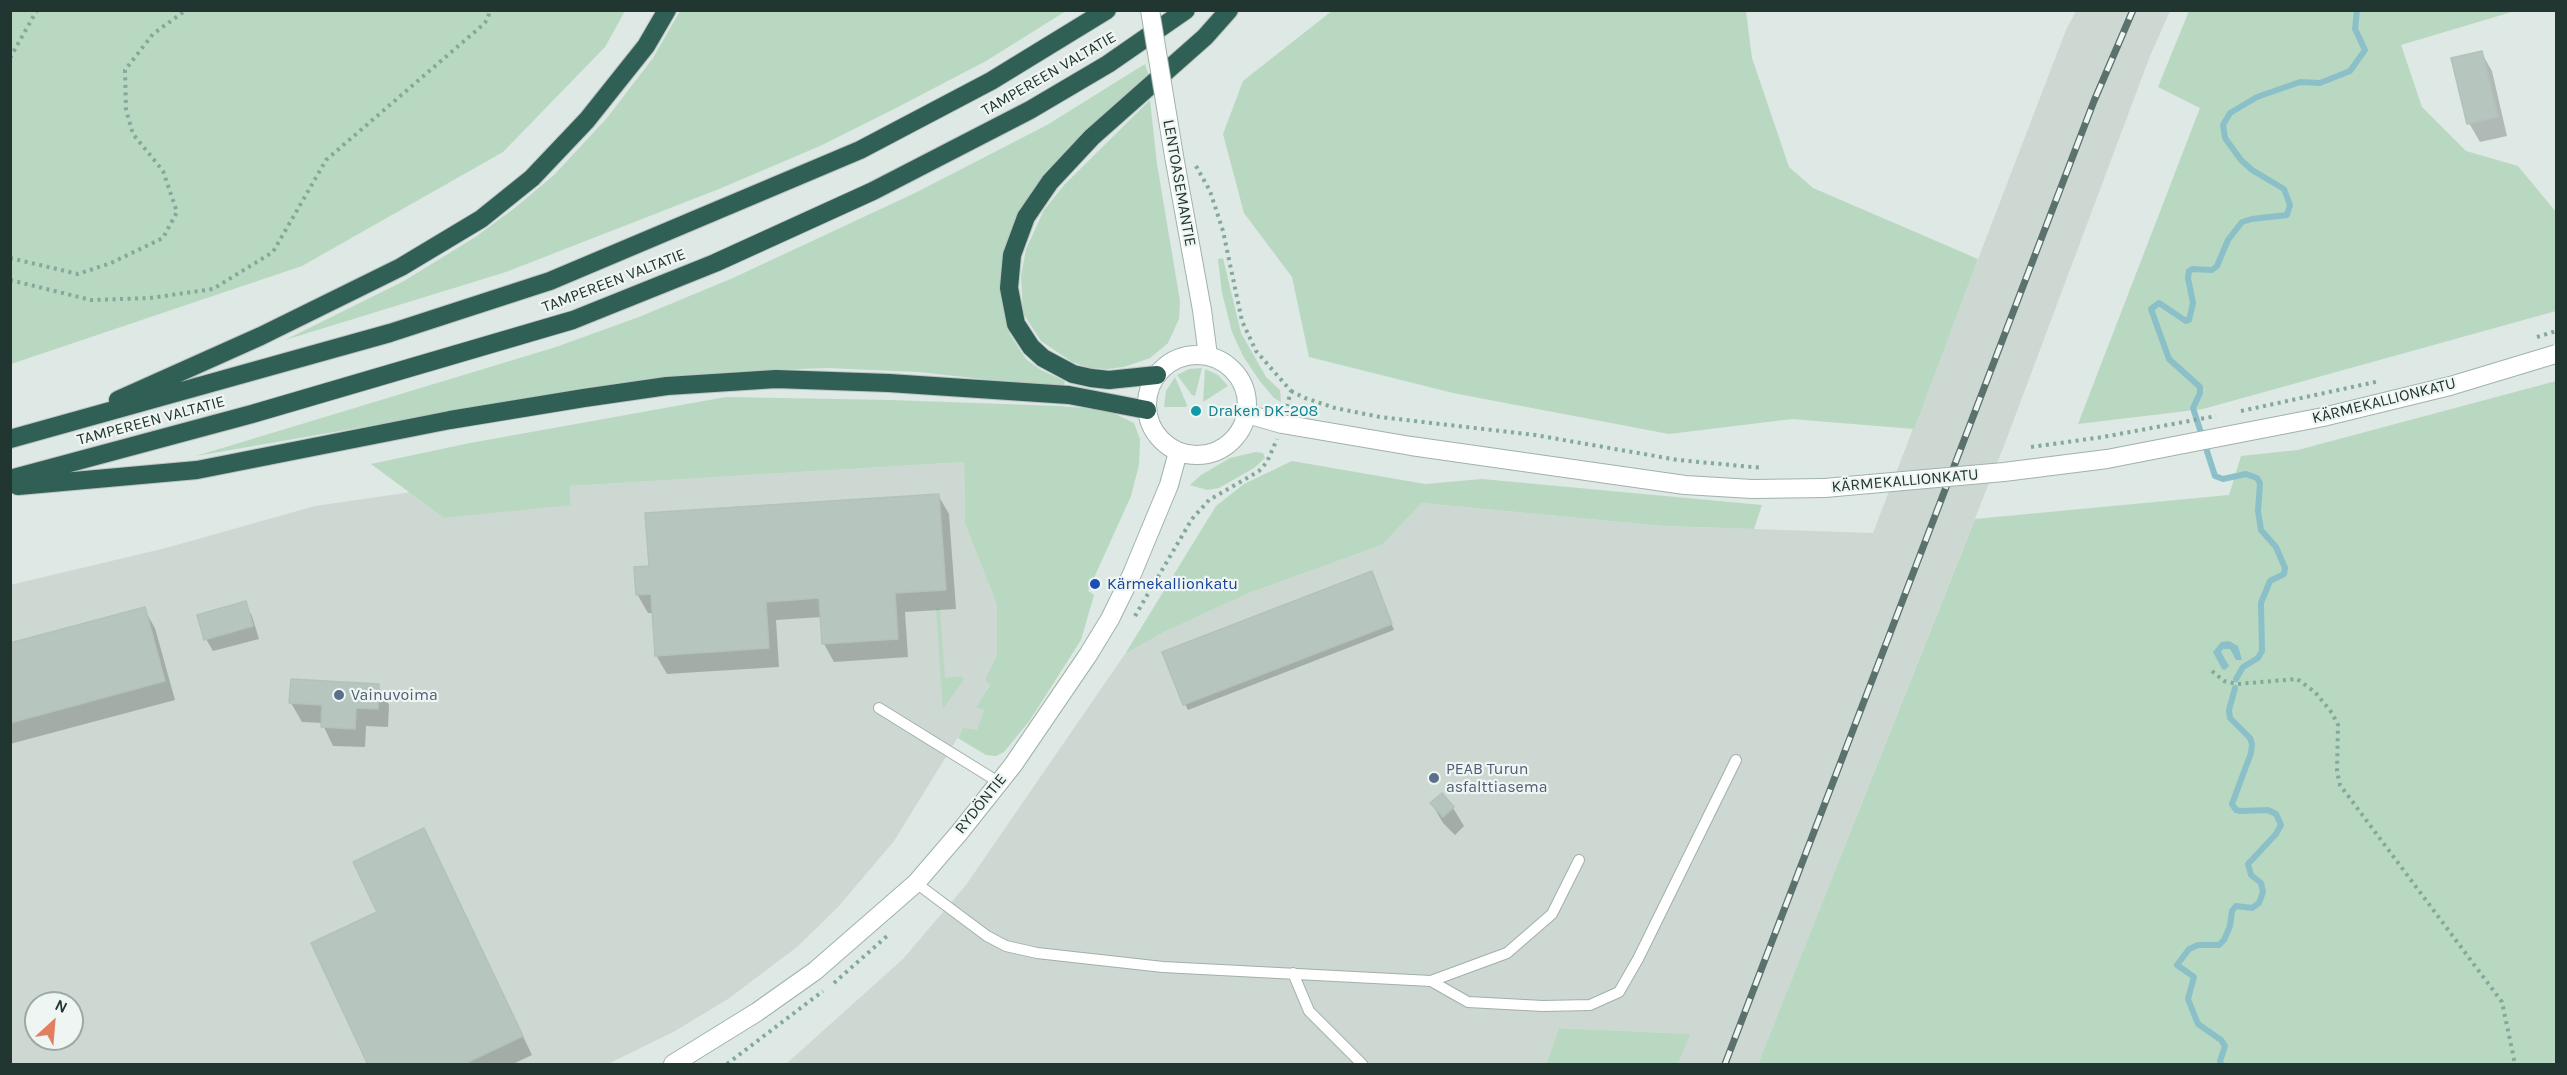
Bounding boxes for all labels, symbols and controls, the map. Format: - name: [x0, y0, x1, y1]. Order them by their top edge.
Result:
- street label: TAMPEREEN VALTATIE: [978, 28, 1120, 120]
- street label: LENTOASEMANTIE: [1158, 118, 1200, 248]
- street label: TAMPEREEN VALTATIE: [539, 245, 689, 317]
- street label: KÄRMEKALLIONKATU: [2310, 374, 2458, 428]
- street label: TAMPEREEN VALTATIE: [75, 392, 227, 450]
- place label: Draken DK-208: [1208, 401, 1318, 421]
- marker: Draken DK-208: [1189, 404, 1203, 418]
- street label: KÄRMEKALLIONKATU: [1831, 465, 1979, 497]
- place label: Kärmekallionkatu: [1107, 574, 1238, 594]
- marker: Kärmekallionkatu: [1088, 577, 1102, 591]
- place label: Vainuvoima: [351, 685, 438, 705]
- marker: Vainuvoima: [332, 688, 346, 702]
- place label: PEAB Turun asfalttiasema: [1446, 759, 1548, 797]
- street label: RYDÖNTIE: [951, 770, 1011, 838]
- marker: PEAB Turun asfalttiasema: [1427, 771, 1441, 785]
- north arrow: [24, 991, 84, 1051]
- text: N: [52, 995, 71, 1017]

